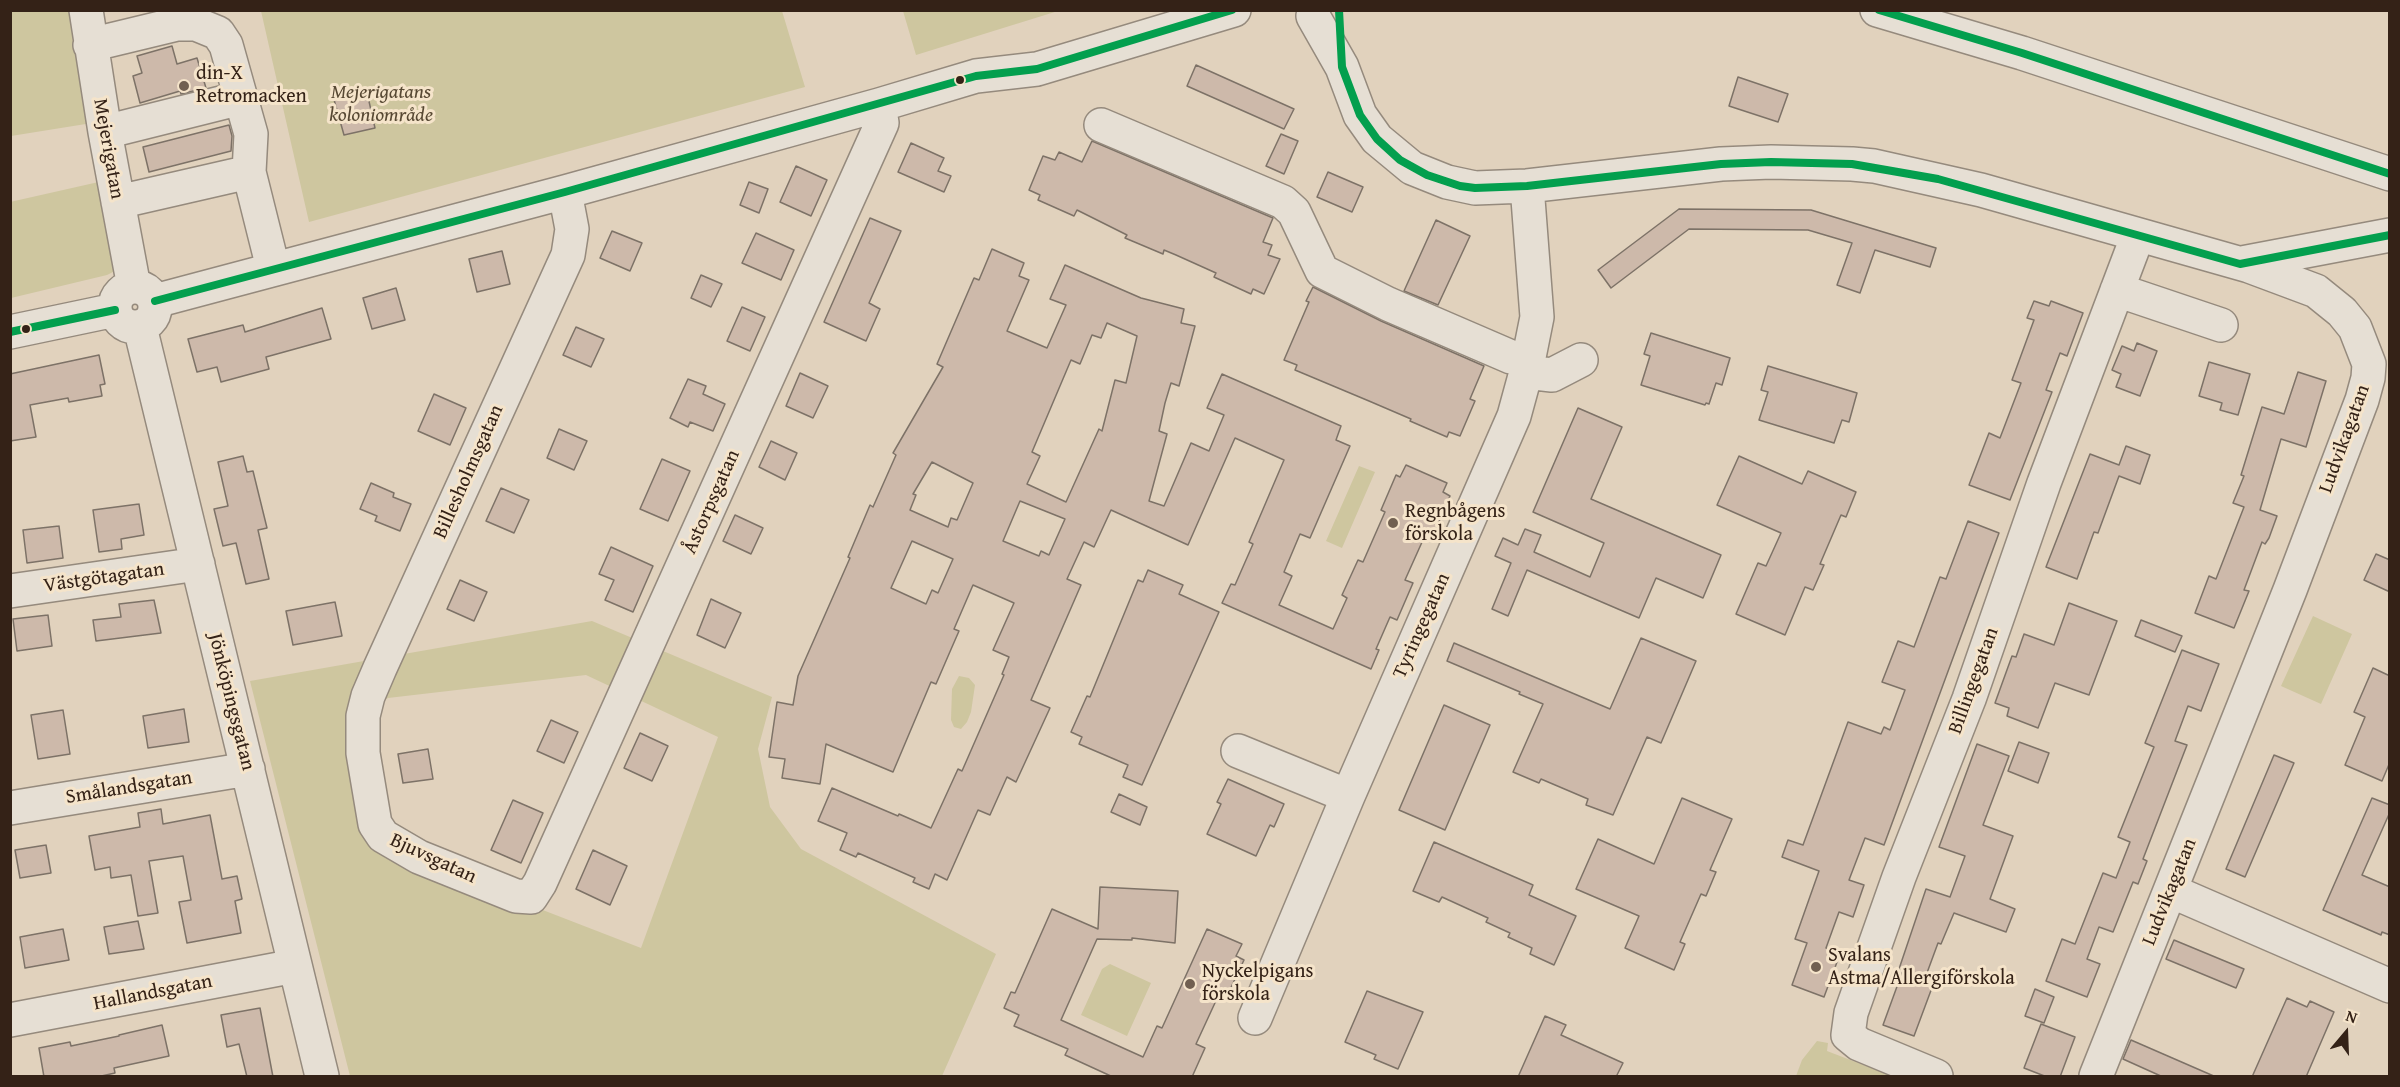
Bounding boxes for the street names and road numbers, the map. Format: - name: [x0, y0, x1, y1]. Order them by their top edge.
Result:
- street label: Mejerigatan: [87, 97, 129, 201]
- street label: Ludvikagatan: [2314, 382, 2376, 496]
- street label: Billesholmsgatan: [429, 401, 509, 543]
- street label: Åstorpsgatan: [678, 446, 746, 558]
- street label: Västgötagatan: [42, 558, 166, 598]
- street label: Tyringegatan: [1388, 570, 1456, 682]
- street label: Billingegatan: [1944, 625, 2004, 737]
- street label: Jönköpingsgatan: [202, 631, 260, 773]
- street label: Smålandsgatan: [64, 766, 194, 810]
- street label: Bjuvsgatan: [386, 829, 480, 889]
- street label: Ludvikagatan: [2138, 835, 2202, 949]
- street label: Hallandsgatan: [92, 970, 214, 1016]

